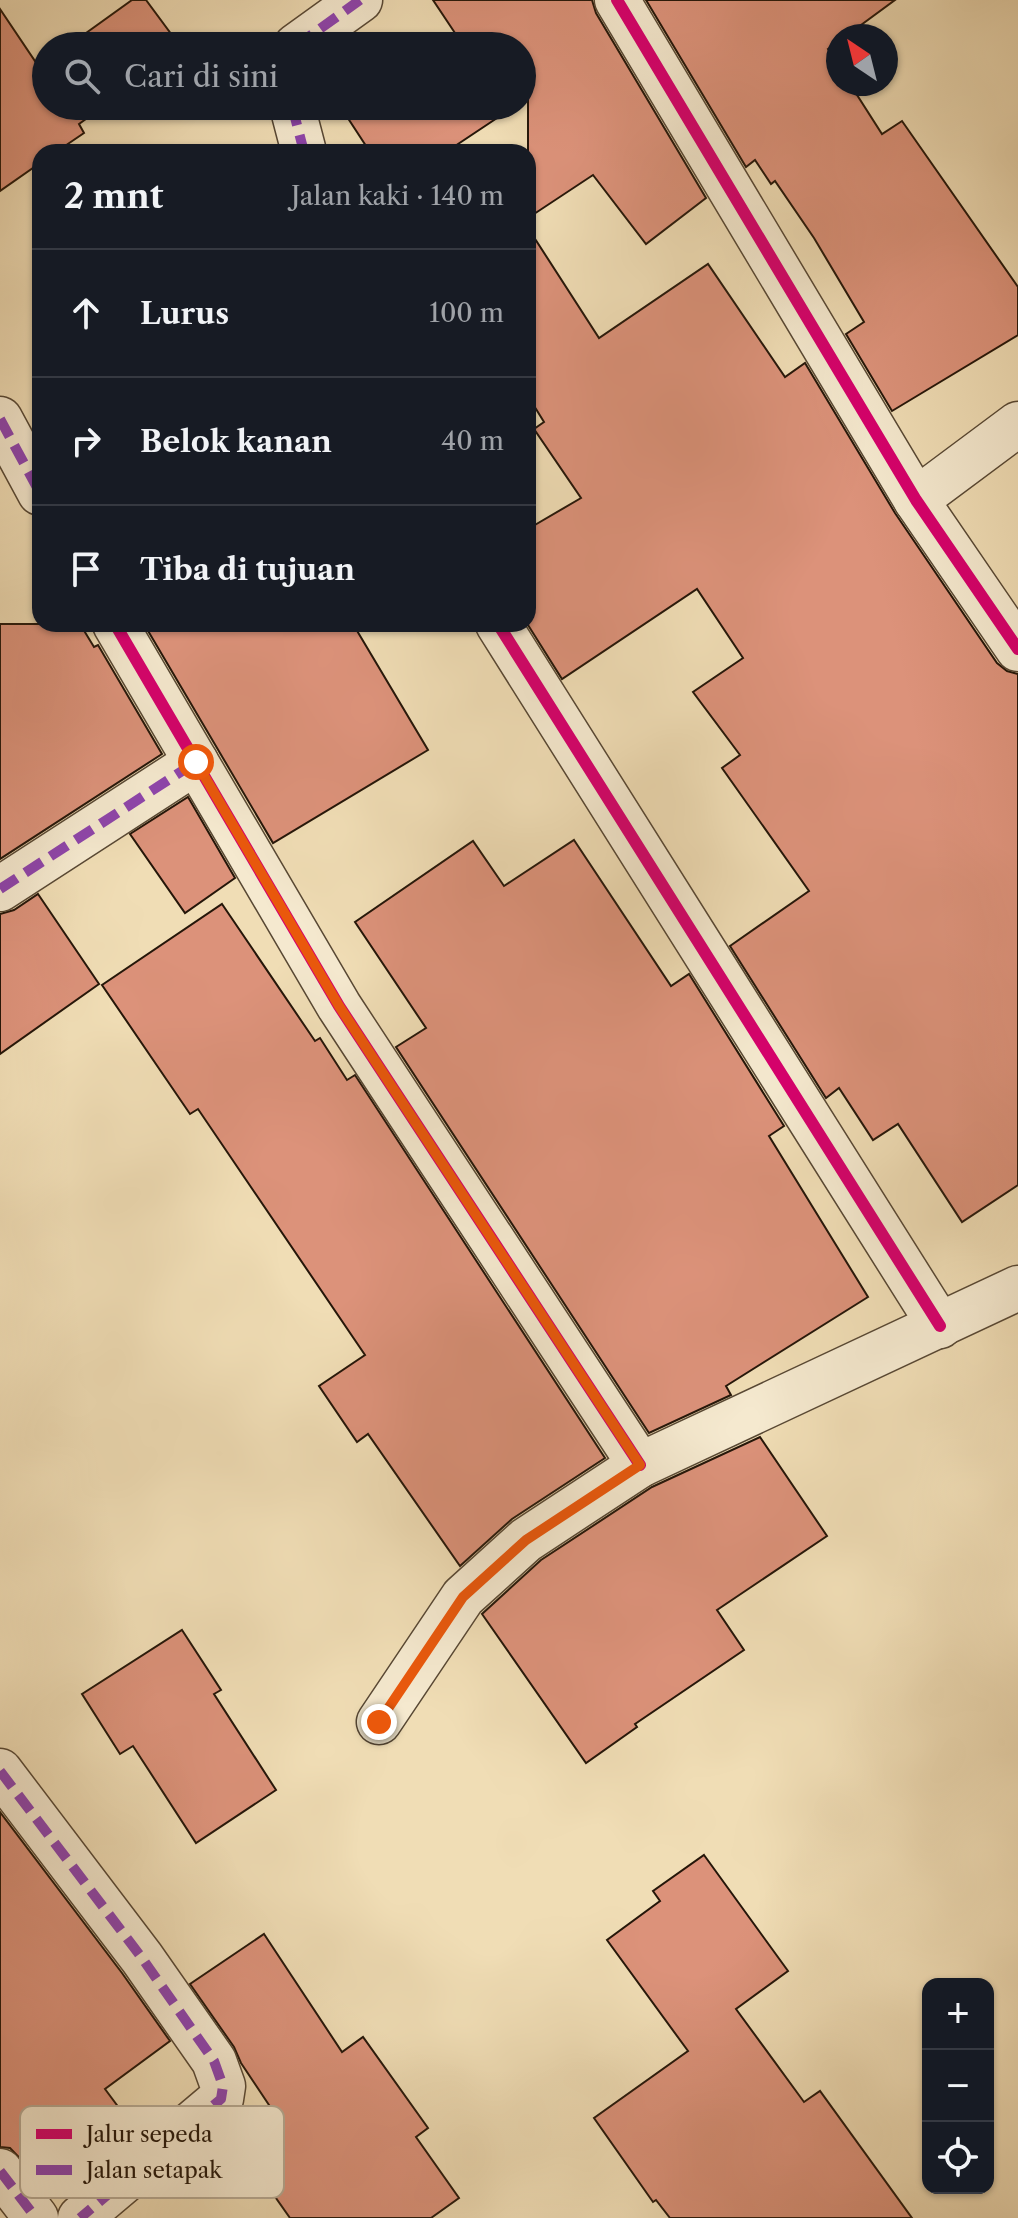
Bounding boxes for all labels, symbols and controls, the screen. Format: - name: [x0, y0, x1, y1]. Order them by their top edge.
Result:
- north arrow: [826, 24, 898, 96]
- search box: [32, 32, 536, 120]
- icon: search: [60, 54, 104, 98]
- text: Cari di sini: [124, 58, 278, 95]
- text: 2 mnt: [64, 175, 163, 217]
- text: Jalan kaki · 140 m: [291, 180, 504, 212]
- icon: ahead: [64, 291, 108, 335]
- text: Lurus: [140, 295, 229, 332]
- text: 100 m: [429, 297, 504, 329]
- icon: right: [64, 419, 108, 463]
- text: Belok kanan: [140, 423, 332, 460]
- text: 40 m: [441, 425, 504, 457]
- icon: arrive: [64, 547, 108, 591]
- text: Tiba di tujuan: [140, 551, 355, 588]
- route start: [178, 744, 214, 780]
- route end: [361, 1704, 397, 1740]
- map controls: [922, 1978, 994, 2194]
- button: +: [922, 1978, 994, 2050]
- button: −: [922, 2050, 994, 2122]
- legend: [20, 2106, 284, 2198]
- text: Jalur sepeda: [83, 2121, 213, 2148]
- button: locate: [922, 2122, 994, 2194]
- text: Jalan setapak: [83, 2157, 223, 2184]

